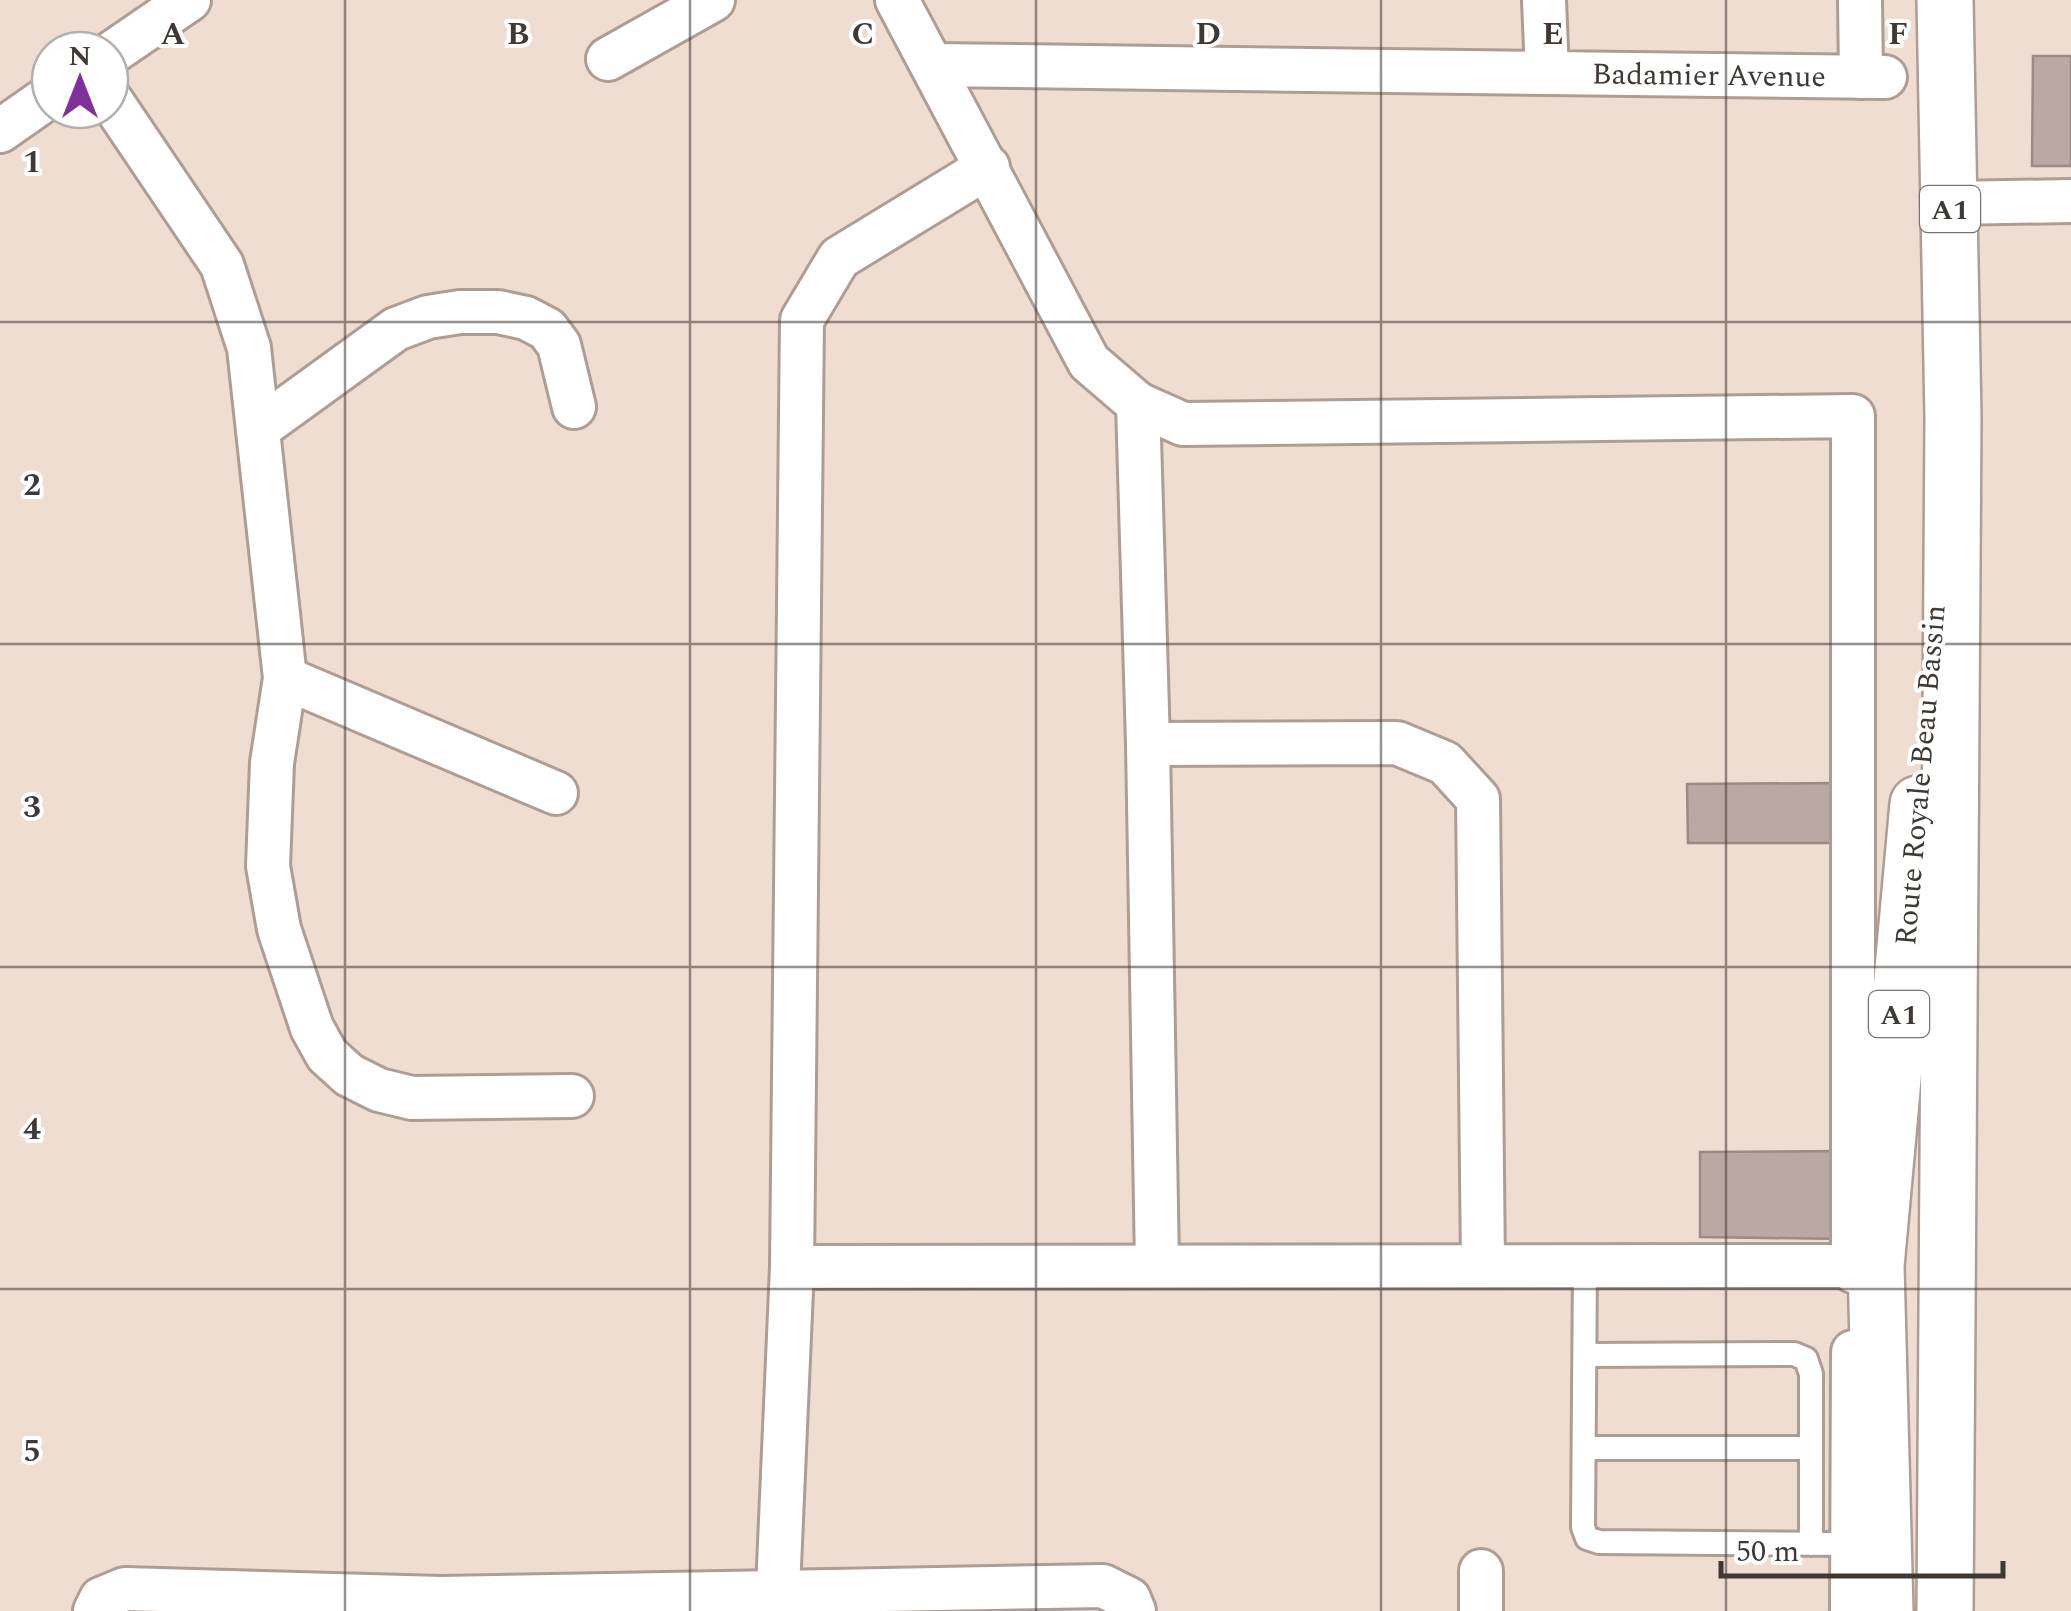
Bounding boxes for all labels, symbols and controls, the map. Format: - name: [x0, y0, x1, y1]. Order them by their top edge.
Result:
- text: A: [161, 10, 186, 59]
- text: B: [507, 10, 529, 59]
- text: C: [852, 10, 874, 59]
- text: D: [1195, 10, 1221, 59]
- text: E: [1542, 10, 1564, 59]
- text: F: [1888, 10, 1908, 59]
- north arrow: [30, 30, 130, 130]
- text: N: [69, 35, 91, 78]
- street label: Badamier Avenue: [1592, 52, 1826, 100]
- text: 1: [23, 138, 41, 187]
- road number: A1: [1920, 186, 1980, 232]
- text: 2: [23, 461, 41, 510]
- street label: Route Royale Beau Bassin: [1883, 603, 1959, 947]
- text: 3: [23, 783, 41, 832]
- road number: A1: [1869, 991, 1929, 1037]
- text: 4: [23, 1105, 41, 1154]
- text: 5: [23, 1427, 41, 1476]
- scale bar: [1721, 1516, 2004, 1578]
- text: 50 m: [1736, 1529, 1799, 1575]

